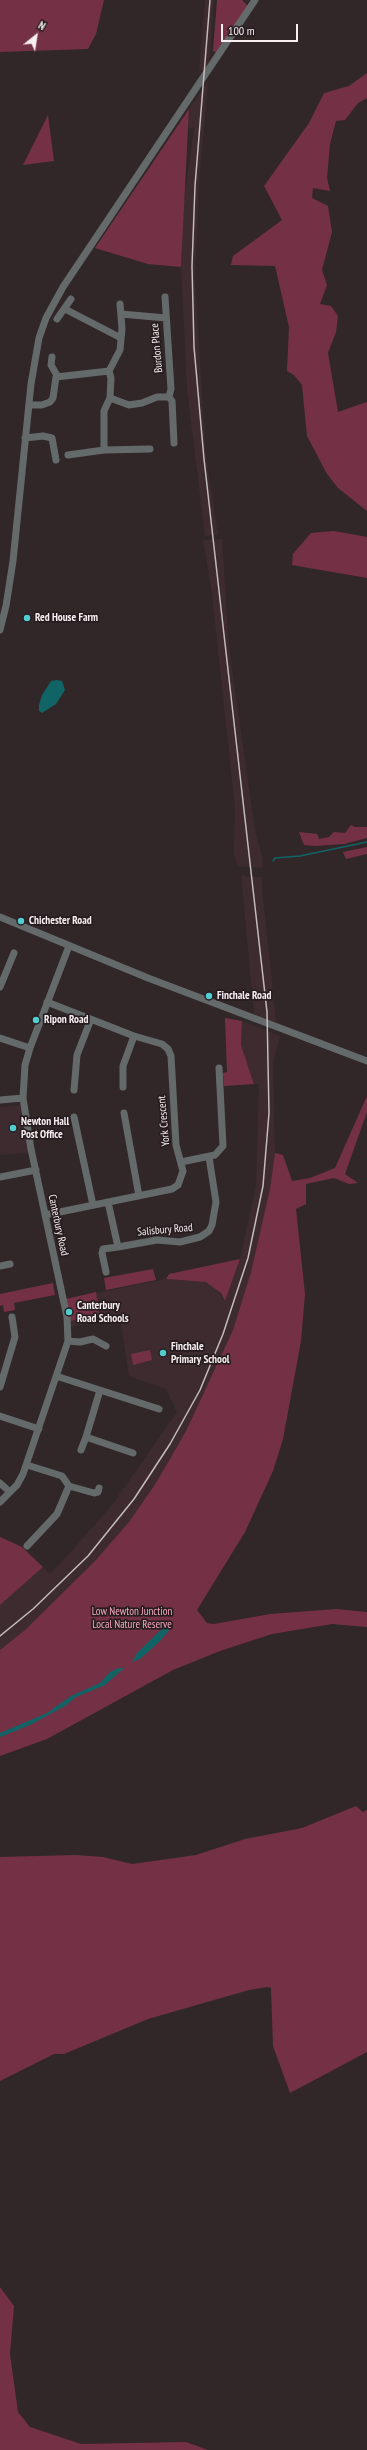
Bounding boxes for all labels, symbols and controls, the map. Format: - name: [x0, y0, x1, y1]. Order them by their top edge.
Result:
- north arrow: [16, 16, 56, 56]
- scale bar: [223, 16, 300, 42]
- text: N: [36, 18, 48, 33]
- text: 100 m: [228, 23, 255, 38]
- street label: Burdon Place: [148, 323, 166, 373]
- place label: Red House Farm: [35, 611, 98, 625]
- marker: Red House Farm: [22, 613, 32, 623]
- place label: Chichester Road: [29, 914, 92, 928]
- marker: Chichester Road: [16, 916, 26, 926]
- place label: Finchale Road: [217, 989, 271, 1003]
- marker: Finchale Road: [204, 991, 214, 1001]
- place label: Ripon Road: [44, 1013, 88, 1027]
- marker: Ripon Road: [31, 1015, 41, 1025]
- street label: York Crescent: [155, 1095, 173, 1147]
- place label: Newton Hall Post Office: [21, 1115, 69, 1141]
- marker: Newton Hall Post Office: [8, 1123, 18, 1133]
- street label: Canterbury Road: [45, 1193, 71, 1257]
- street label: Salisbury Road: [137, 1221, 193, 1239]
- place label: Canterbury Road Schools: [77, 1299, 129, 1325]
- marker: Canterbury Road Schools: [64, 1307, 74, 1317]
- place label: Finchale Primary School: [171, 1340, 229, 1366]
- marker: Finchale Primary School: [158, 1348, 168, 1358]
- park label: Low Newton Junction Local Nature Reserve: [92, 1605, 172, 1631]

